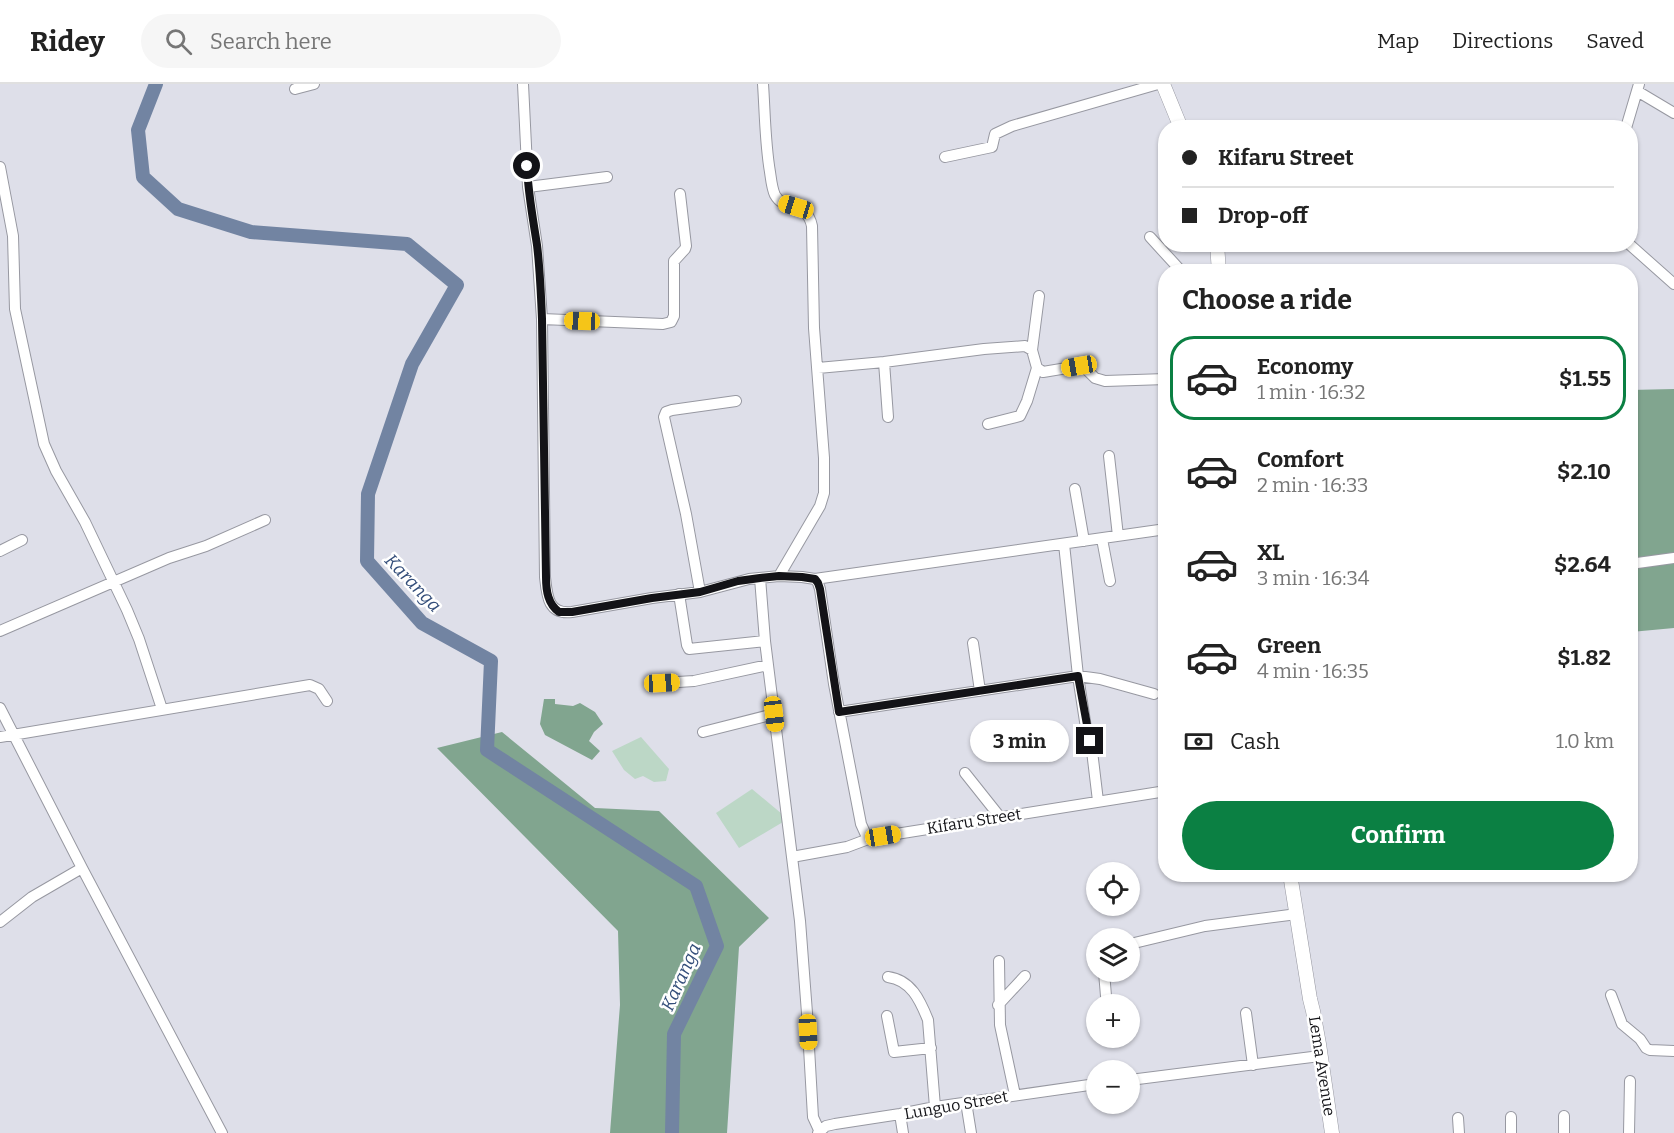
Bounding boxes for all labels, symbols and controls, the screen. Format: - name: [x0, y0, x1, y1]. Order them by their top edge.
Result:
- search box: [141, 14, 561, 68]
- text: Ridey: [30, 25, 105, 58]
- icon: search: [162, 25, 195, 58]
- text: Search here: [210, 28, 332, 55]
- text: Map: [1377, 28, 1419, 54]
- text: Directions: [1452, 28, 1553, 54]
- text: Saved: [1586, 28, 1644, 54]
- text: Kifaru Street: [1218, 144, 1354, 171]
- route start: [513, 152, 540, 179]
- car: [776, 193, 816, 221]
- text: Drop-off: [1218, 202, 1308, 229]
- text: Choose a ride: [1182, 284, 1352, 316]
- car: [564, 311, 600, 331]
- icon: car: [1185, 351, 1239, 405]
- text: Economy: [1257, 353, 1353, 380]
- car: [1060, 354, 1098, 378]
- text: $1.55: [1559, 365, 1611, 392]
- text: 1 min · 16:32: [1257, 380, 1365, 404]
- icon: car: [1185, 444, 1239, 498]
- text: Comfort: [1257, 446, 1344, 473]
- text: $2.10: [1557, 458, 1611, 485]
- text: 2 min · 16:33: [1257, 473, 1368, 497]
- icon: car: [1185, 537, 1239, 591]
- text: XL: [1257, 539, 1284, 566]
- water label: Karanga: [380, 550, 446, 616]
- text: $2.64: [1554, 551, 1611, 578]
- text: 3 min · 16:34: [1257, 566, 1369, 590]
- icon: car: [1185, 630, 1239, 684]
- text: Green: [1257, 632, 1321, 659]
- text: $1.82: [1557, 644, 1611, 671]
- text: 4 min · 16:35: [1257, 659, 1369, 683]
- car: [644, 673, 680, 693]
- car: [763, 695, 785, 733]
- callout: 3 min: [970, 720, 1069, 762]
- icon: cash: [1182, 725, 1215, 758]
- route end: [1076, 727, 1103, 754]
- text: Cash: [1230, 728, 1280, 755]
- text: 3 min: [993, 729, 1046, 753]
- text: 1.0 km: [1556, 729, 1614, 753]
- button: Confirm: [1182, 801, 1614, 870]
- street label: Kifaru Street: [925, 804, 1023, 838]
- car: [864, 824, 902, 848]
- map controls: [1086, 862, 1140, 1114]
- button: locate: [1086, 862, 1140, 916]
- button: layers: [1086, 928, 1140, 982]
- water label: Karanga: [656, 940, 706, 1014]
- button: +: [1086, 994, 1140, 1048]
- car: [798, 1014, 818, 1050]
- street label: Lema Avenue: [1305, 1015, 1339, 1117]
- button: −: [1086, 1060, 1140, 1114]
- street label: Lunguo Street: [903, 1086, 1010, 1123]

